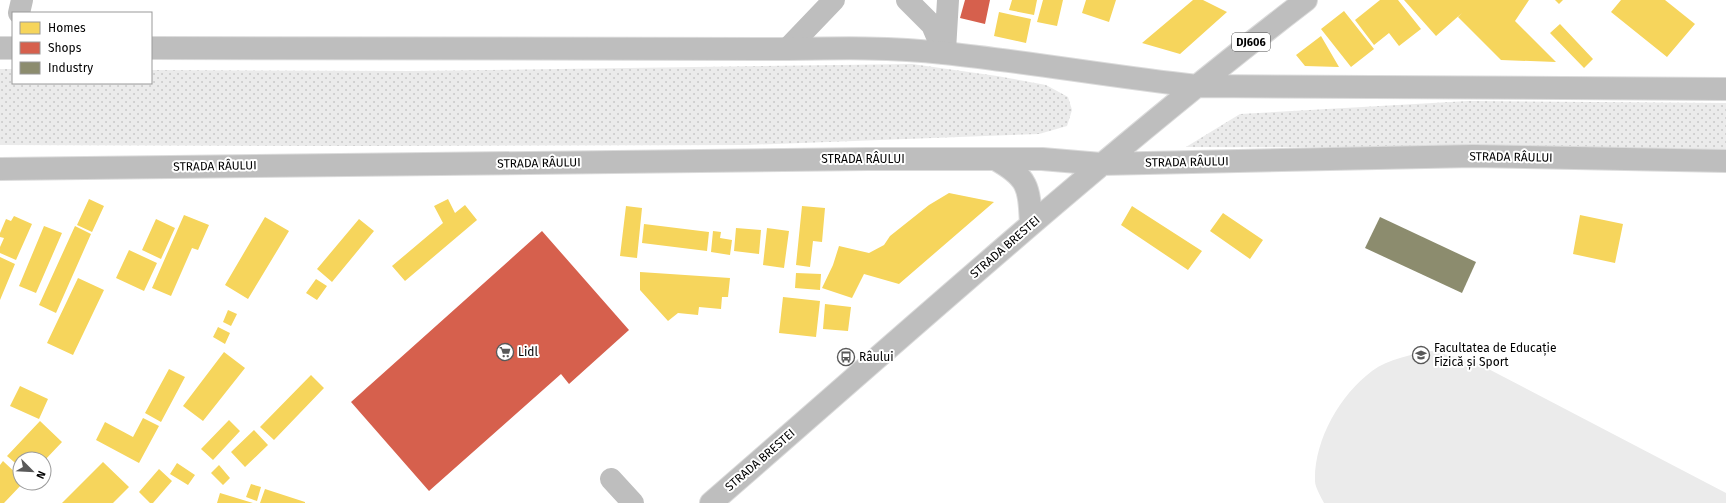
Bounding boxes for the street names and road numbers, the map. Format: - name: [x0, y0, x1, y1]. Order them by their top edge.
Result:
- road number: DJ606: [1232, 33, 1270, 51]
- street label: STRADA RÂULUI: [1469, 148, 1553, 165]
- street label: STRADA RÂULUI: [821, 151, 905, 166]
- street label: STRADA RÂULUI: [1145, 153, 1229, 170]
- street label: STRADA RÂULUI: [497, 154, 581, 171]
- street label: STRADA RÂULUI: [173, 157, 257, 174]
- street label: STRADA BRESTEI: [967, 213, 1043, 281]
- street label: STRADA BRESTEI: [722, 426, 798, 494]

